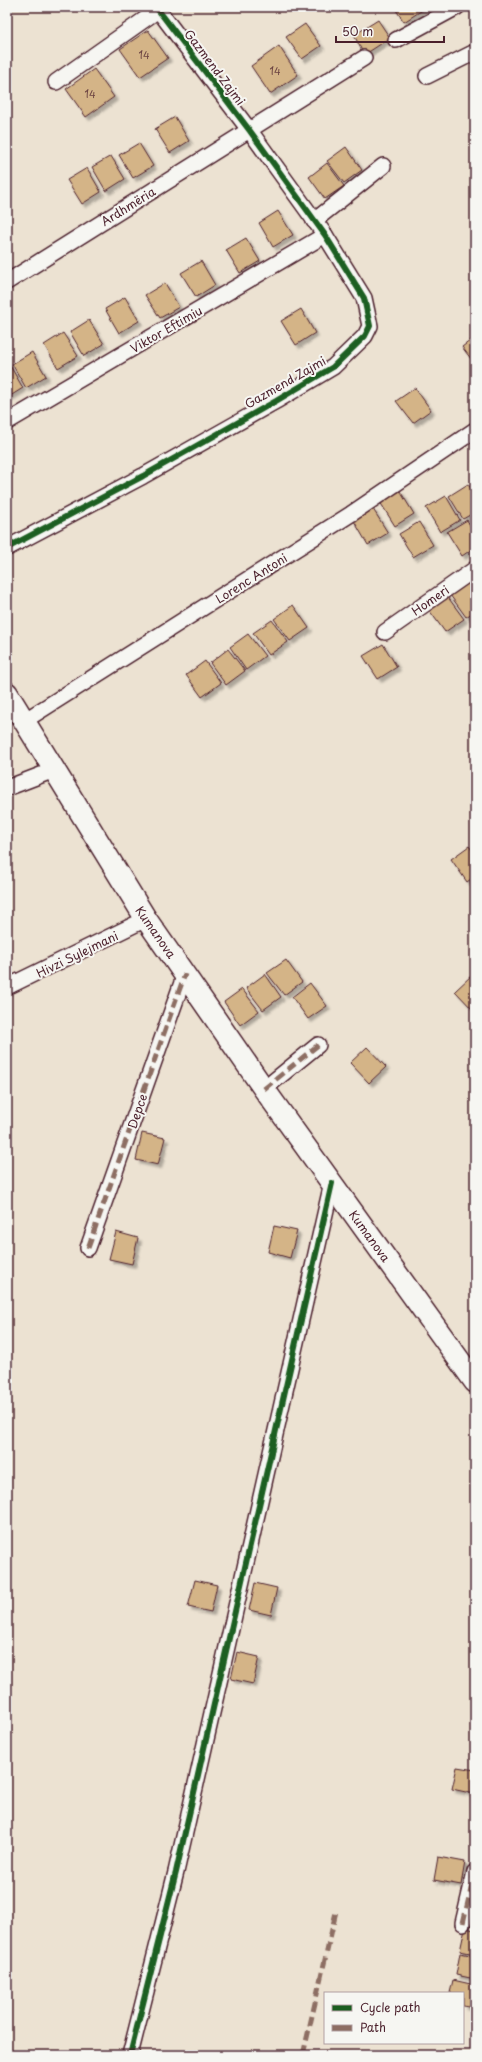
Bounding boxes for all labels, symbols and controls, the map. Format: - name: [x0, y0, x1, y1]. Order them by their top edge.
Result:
- scale bar: [336, 18, 444, 44]
- text: 50 m: [342, 22, 373, 40]
- street label: Gazmend Zajmi: [180, 25, 250, 109]
- house number: 14: [138, 47, 150, 62]
- house number: 14: [269, 63, 281, 78]
- house number: 14: [84, 86, 96, 101]
- street label: Ardhmëria: [97, 182, 159, 230]
- street label: Viktor Eftimiu: [127, 301, 205, 357]
- street label: Gazmend Zajmi: [241, 351, 329, 413]
- street label: Lorenc Antoni: [211, 549, 291, 607]
- street label: Homeri: [408, 581, 452, 619]
- street label: Kumanova: [131, 902, 181, 962]
- street label: Hivzi Sylejmani: [33, 926, 121, 982]
- street label: Depce: [123, 1091, 151, 1131]
- street label: Kumanova: [345, 1206, 395, 1266]
- legend: [324, 1992, 464, 2044]
- text: Cycle path: [360, 1998, 421, 2016]
- text: Path: [360, 2018, 386, 2036]

